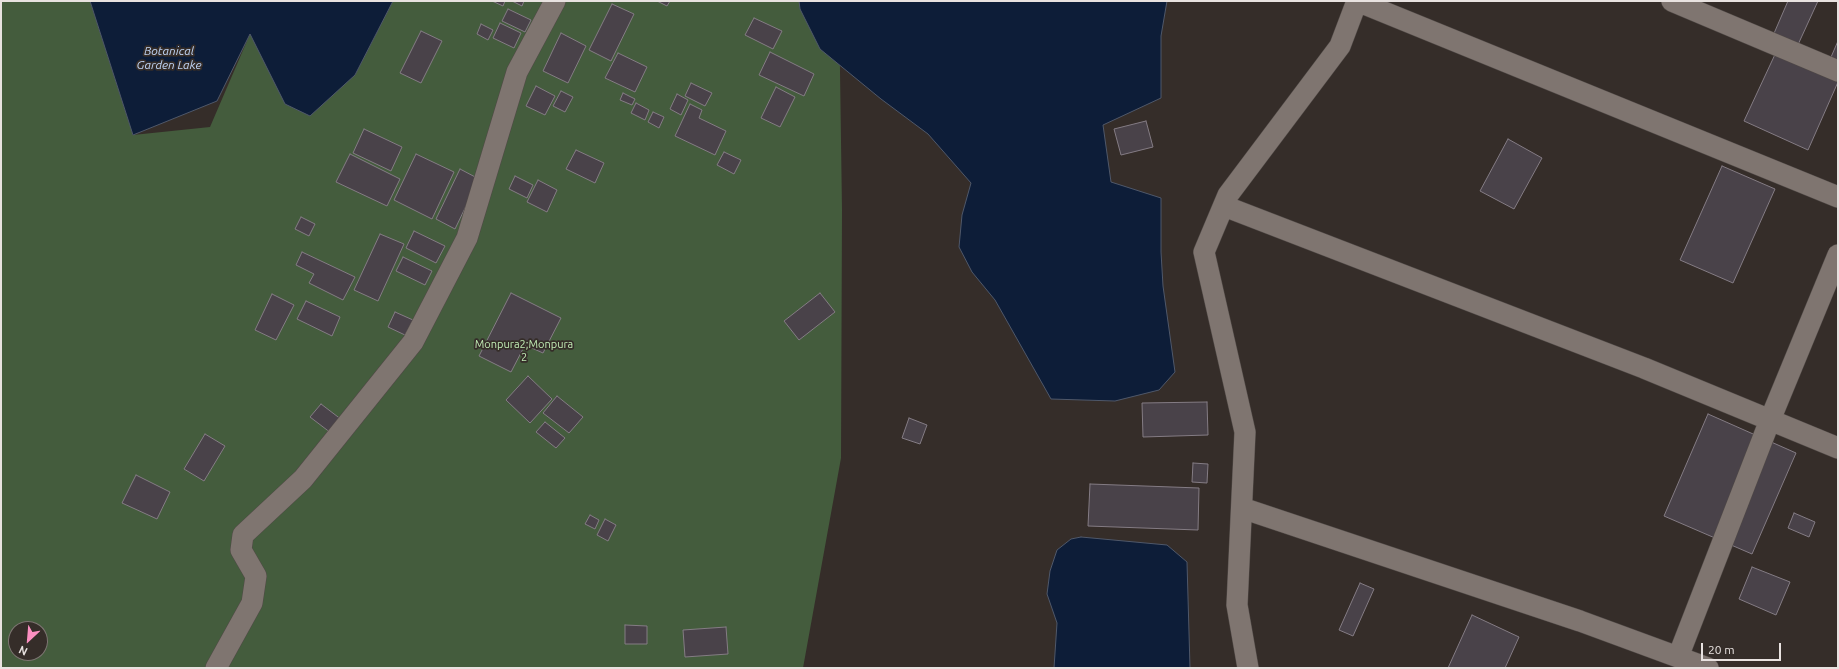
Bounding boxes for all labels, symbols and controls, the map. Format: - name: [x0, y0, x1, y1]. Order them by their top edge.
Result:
- water label: Botanical Garden Lake: [137, 44, 201, 72]
- park label: Monpura2;Monpura 2: [475, 337, 573, 363]
- north arrow: [8, 621, 48, 661]
- scale bar: [1703, 635, 1783, 661]
- text: 20 m: [1708, 643, 1735, 656]
- text: N: [17, 644, 30, 658]

